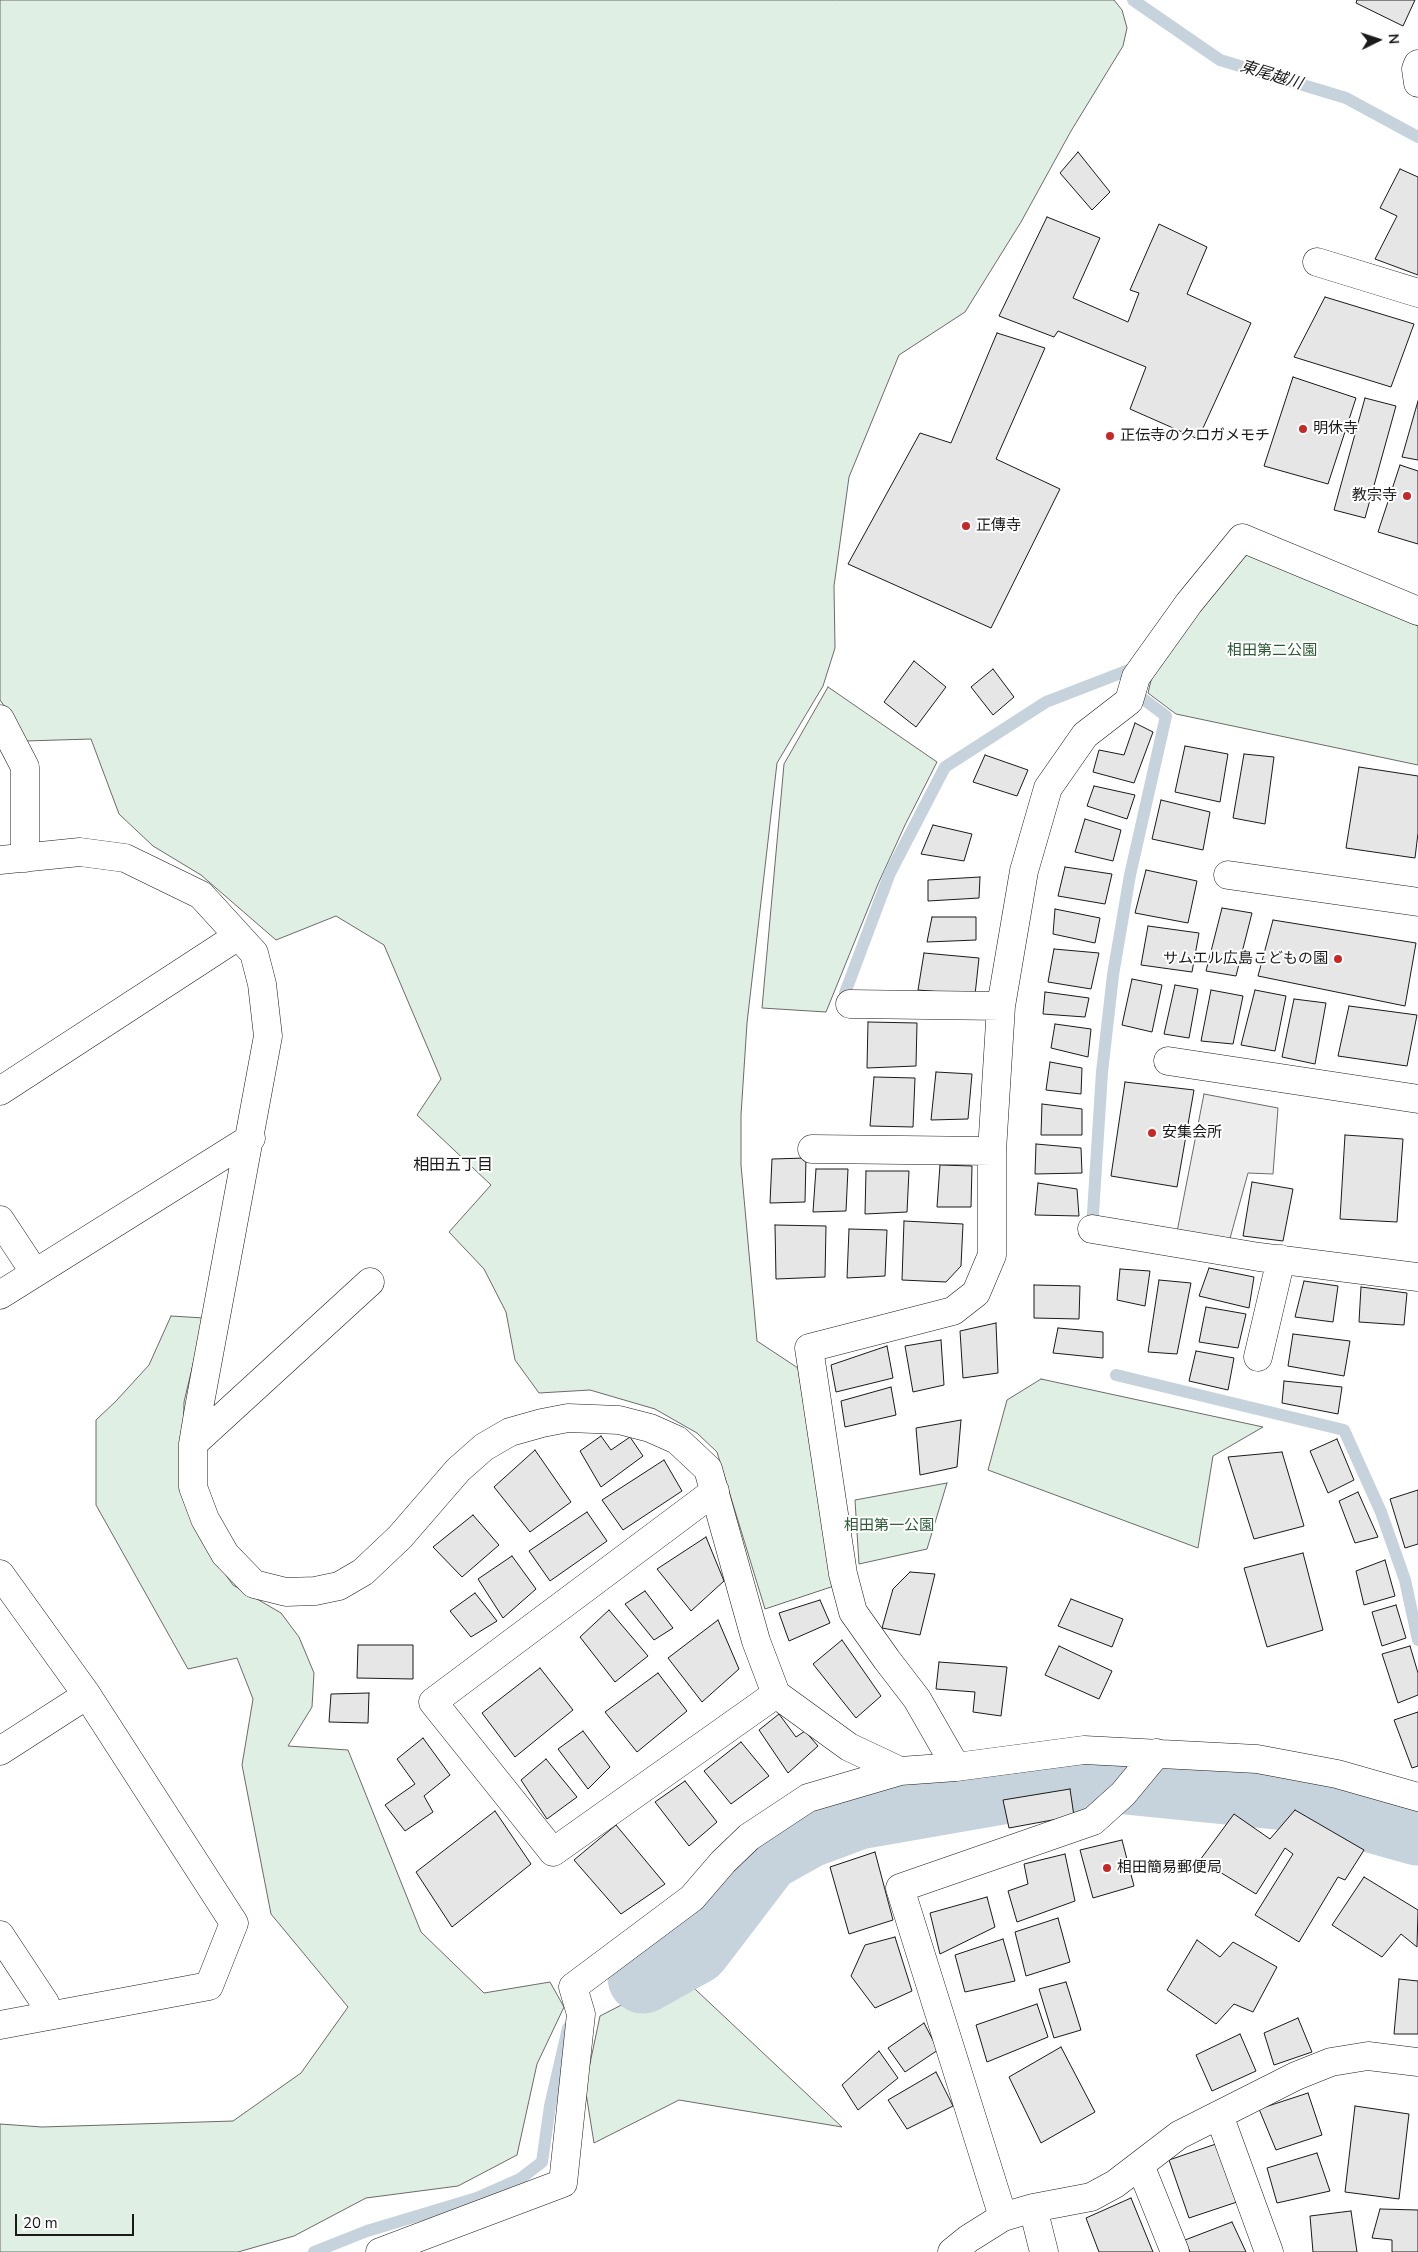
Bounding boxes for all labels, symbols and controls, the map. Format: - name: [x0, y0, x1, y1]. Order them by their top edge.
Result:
- north arrow: [1353, 15, 1403, 65]
- text: N: [1384, 33, 1403, 45]
- water label: 東尾越川: [1238, 57, 1304, 95]
- place label: 明休寺: [1313, 420, 1358, 438]
- marker: 明休寺: [1297, 423, 1309, 435]
- place label: 正伝寺のクロガメモチ: [1120, 427, 1270, 445]
- marker: 正伝寺のクロガメモチ: [1104, 430, 1116, 442]
- place label: 教宗寺: [1352, 487, 1397, 505]
- marker: 教宗寺: [1401, 490, 1413, 502]
- place label: 正傳寺: [976, 517, 1021, 535]
- marker: 正傳寺: [960, 520, 972, 532]
- park label: 相田第二公園: [1227, 642, 1317, 660]
- place label: サムエル広島こどもの園: [1163, 950, 1328, 968]
- marker: サムエル広島こどもの園: [1332, 953, 1344, 965]
- place label: 安集会所: [1162, 1124, 1222, 1142]
- marker: 安集会所: [1146, 1127, 1158, 1139]
- district label: 相田五丁目: [413, 1156, 493, 1176]
- park label: 相田第一公園: [844, 1517, 934, 1535]
- place label: 相田簡易郵便局: [1117, 1859, 1222, 1877]
- marker: 相田簡易郵便局: [1101, 1862, 1113, 1874]
- scale bar: [18, 2204, 136, 2236]
- text: 20 m: [23, 2213, 58, 2233]

